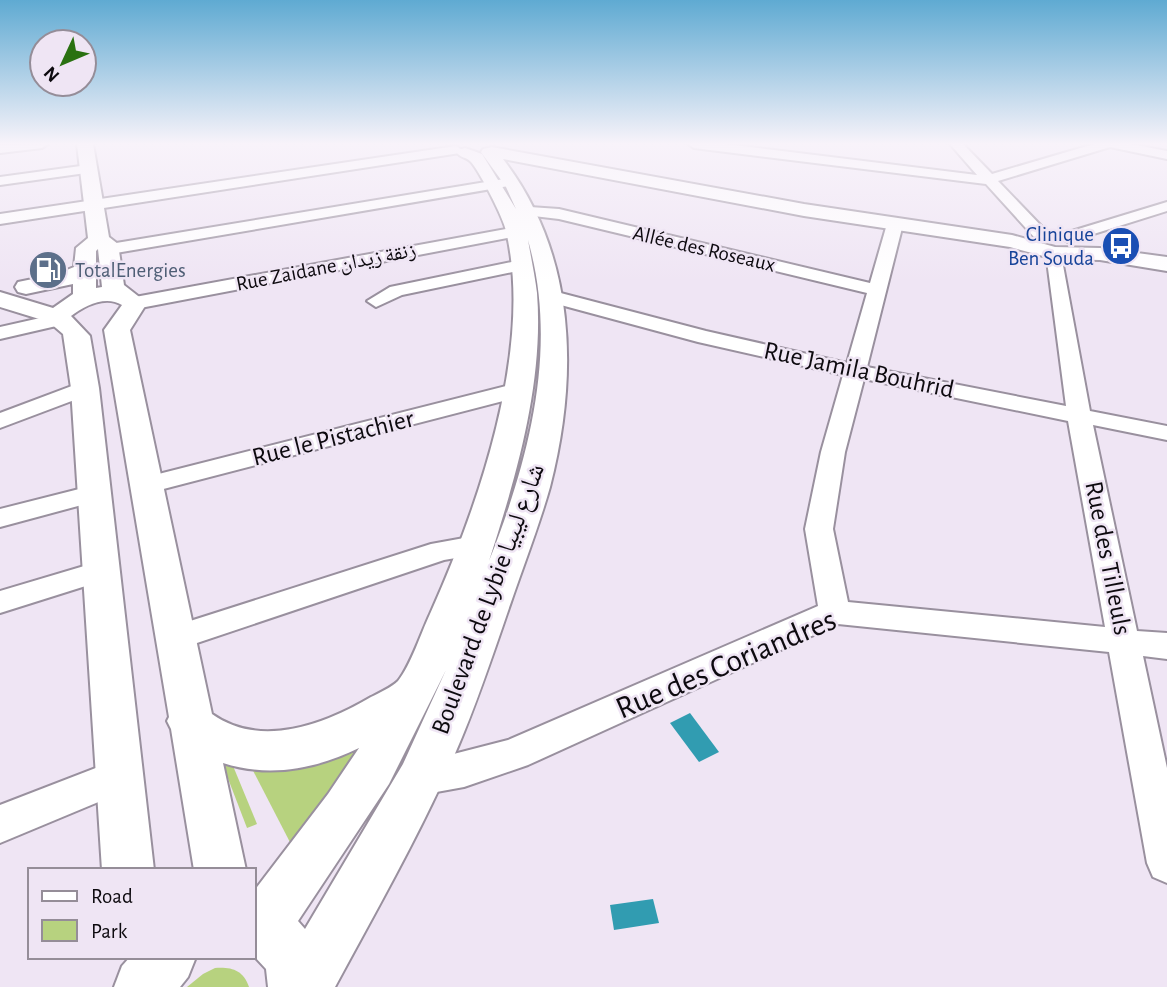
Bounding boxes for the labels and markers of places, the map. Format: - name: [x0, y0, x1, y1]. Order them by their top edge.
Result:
- place label: Clinique Ben Souda: [1008, 224, 1094, 269]
- bus stop icon: Clinique Ben Souda: [1100, 225, 1142, 267]
- fuel station icon: TotalEnergies: [27, 249, 69, 291]
- place label: TotalEnergies: [75, 260, 186, 281]

